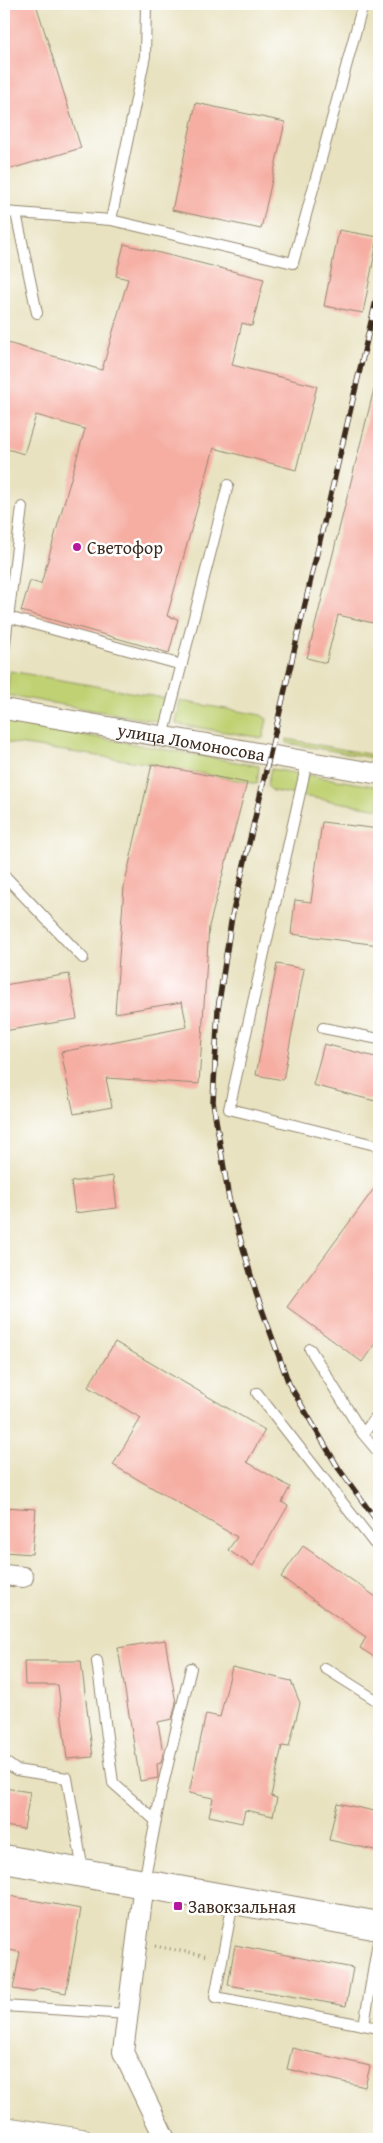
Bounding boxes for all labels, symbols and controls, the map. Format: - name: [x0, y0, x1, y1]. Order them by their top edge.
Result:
- place label: Светофор: [87, 534, 163, 561]
- marker: Светофор: [71, 541, 83, 553]
- street label: улица Ломоносова: [114, 715, 268, 768]
- place label: Завокзальная: [188, 1893, 296, 1920]
- marker: Завокзальная: [172, 1900, 184, 1912]

